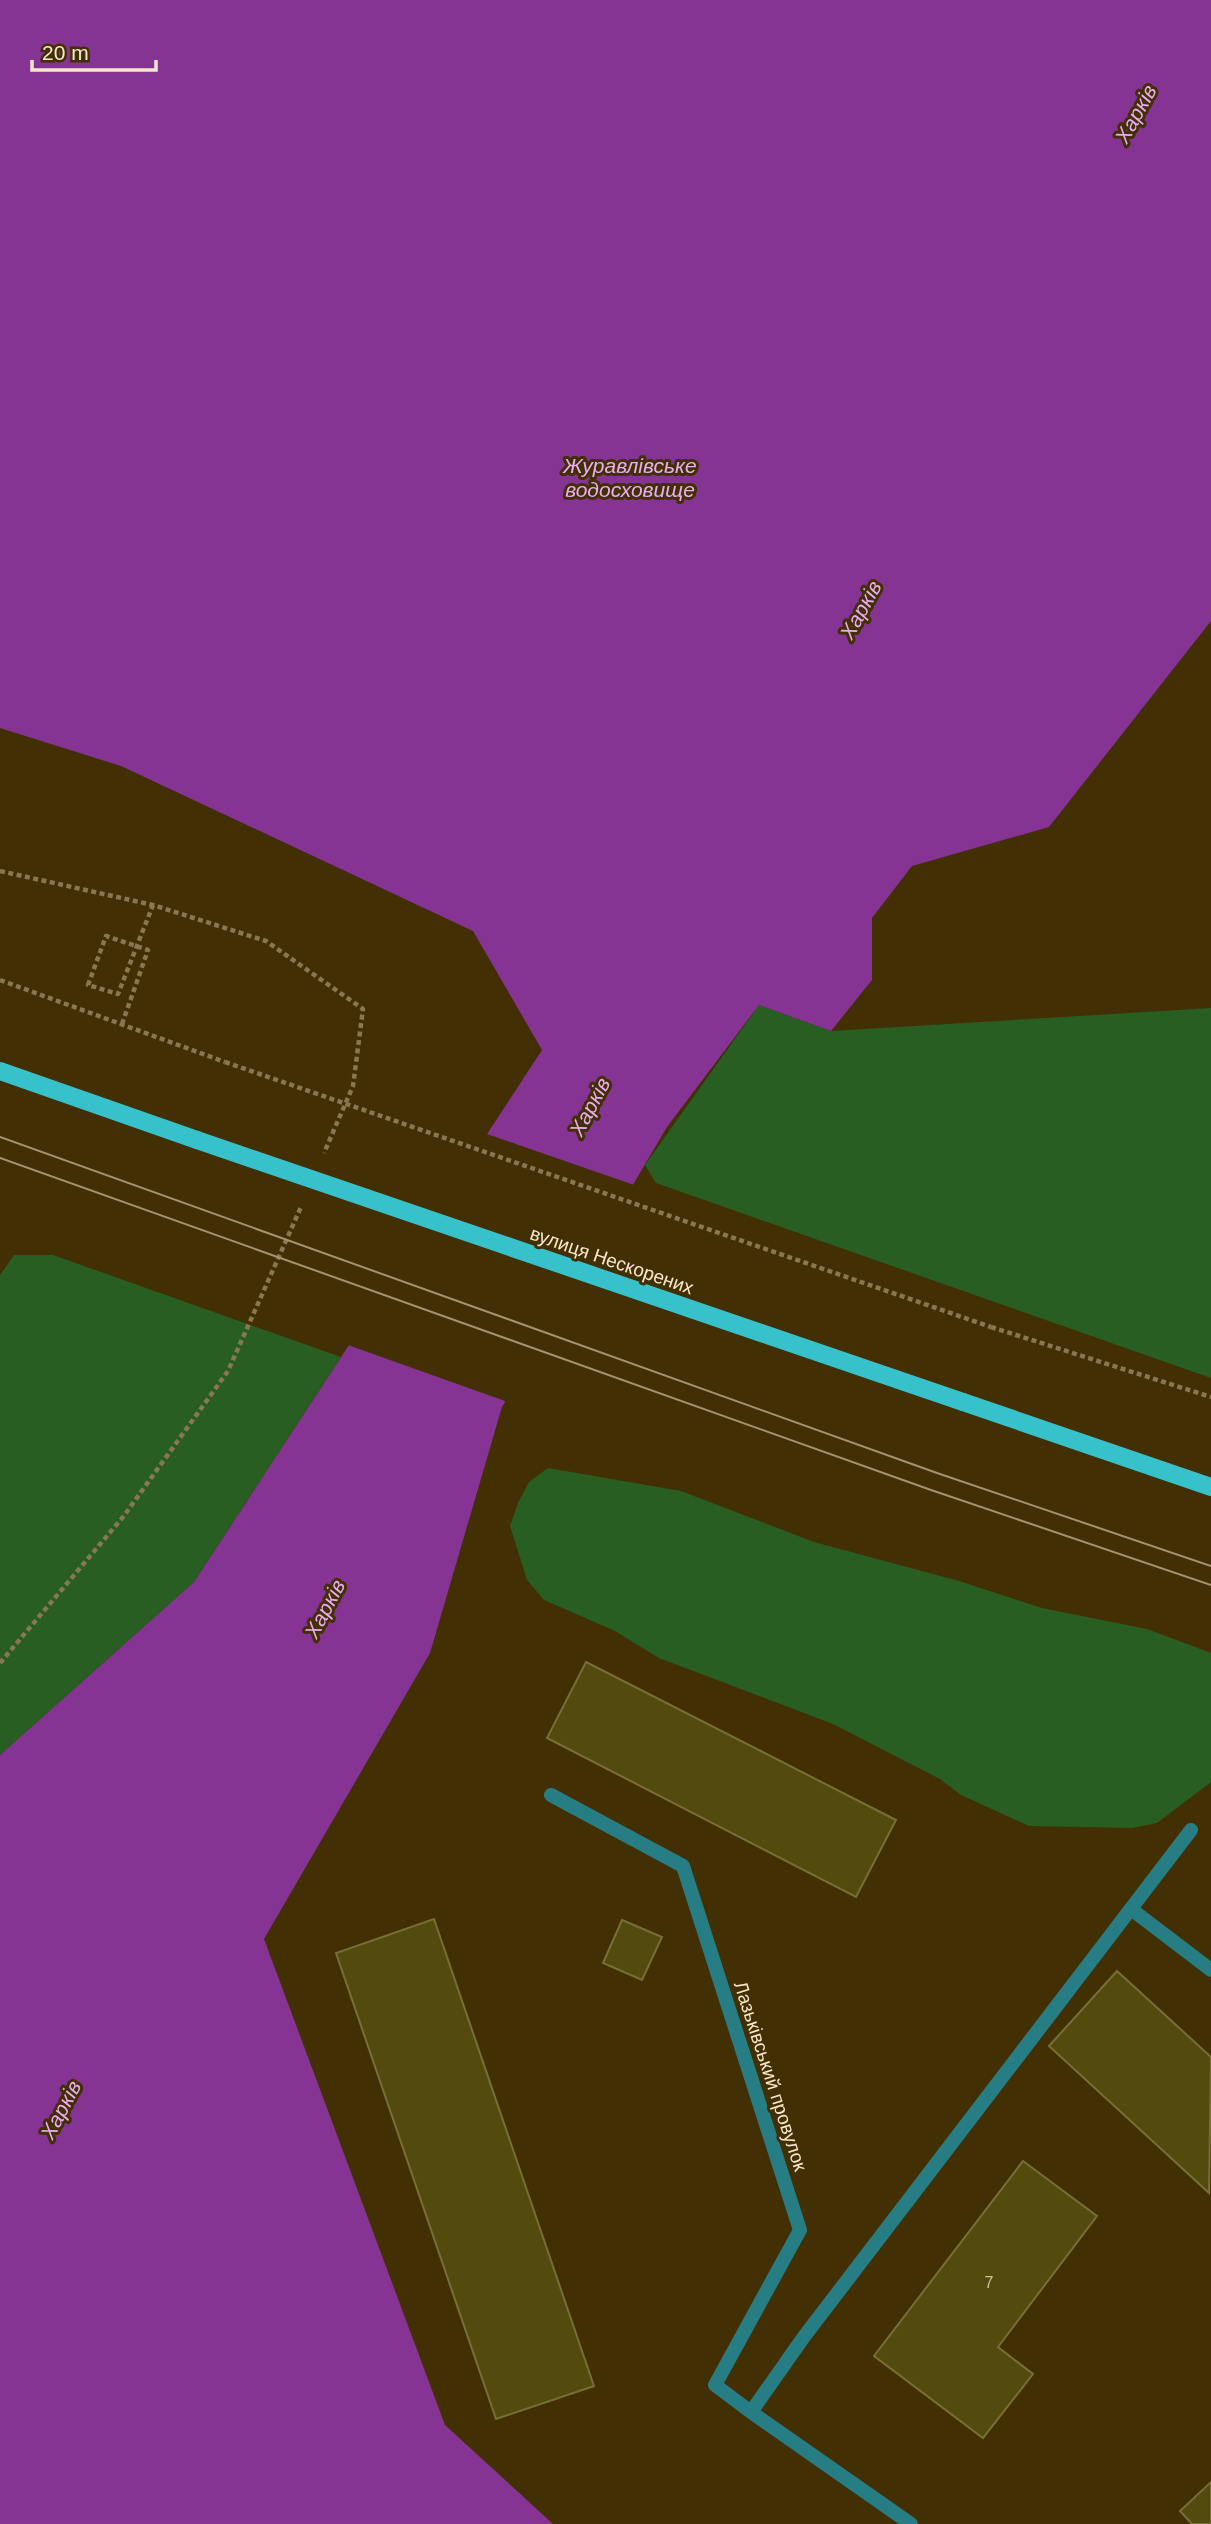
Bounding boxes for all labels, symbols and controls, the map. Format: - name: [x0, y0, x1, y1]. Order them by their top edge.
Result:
- scale bar: [32, 28, 156, 72]
- text: 20 m: [42, 41, 89, 64]
- water label: Харків: [1110, 81, 1161, 148]
- water label: Журавлівське водосховище: [562, 454, 697, 501]
- water label: Харків: [835, 577, 886, 644]
- water label: Харків: [564, 1074, 614, 1141]
- street label: вулиця Нескорених: [527, 1223, 697, 1298]
- water label: Харків: [299, 1576, 349, 1643]
- street label: Лазьківський провулок: [730, 1979, 811, 2174]
- water label: Харків: [35, 2077, 85, 2144]
- house number: 7: [985, 2274, 994, 2291]

